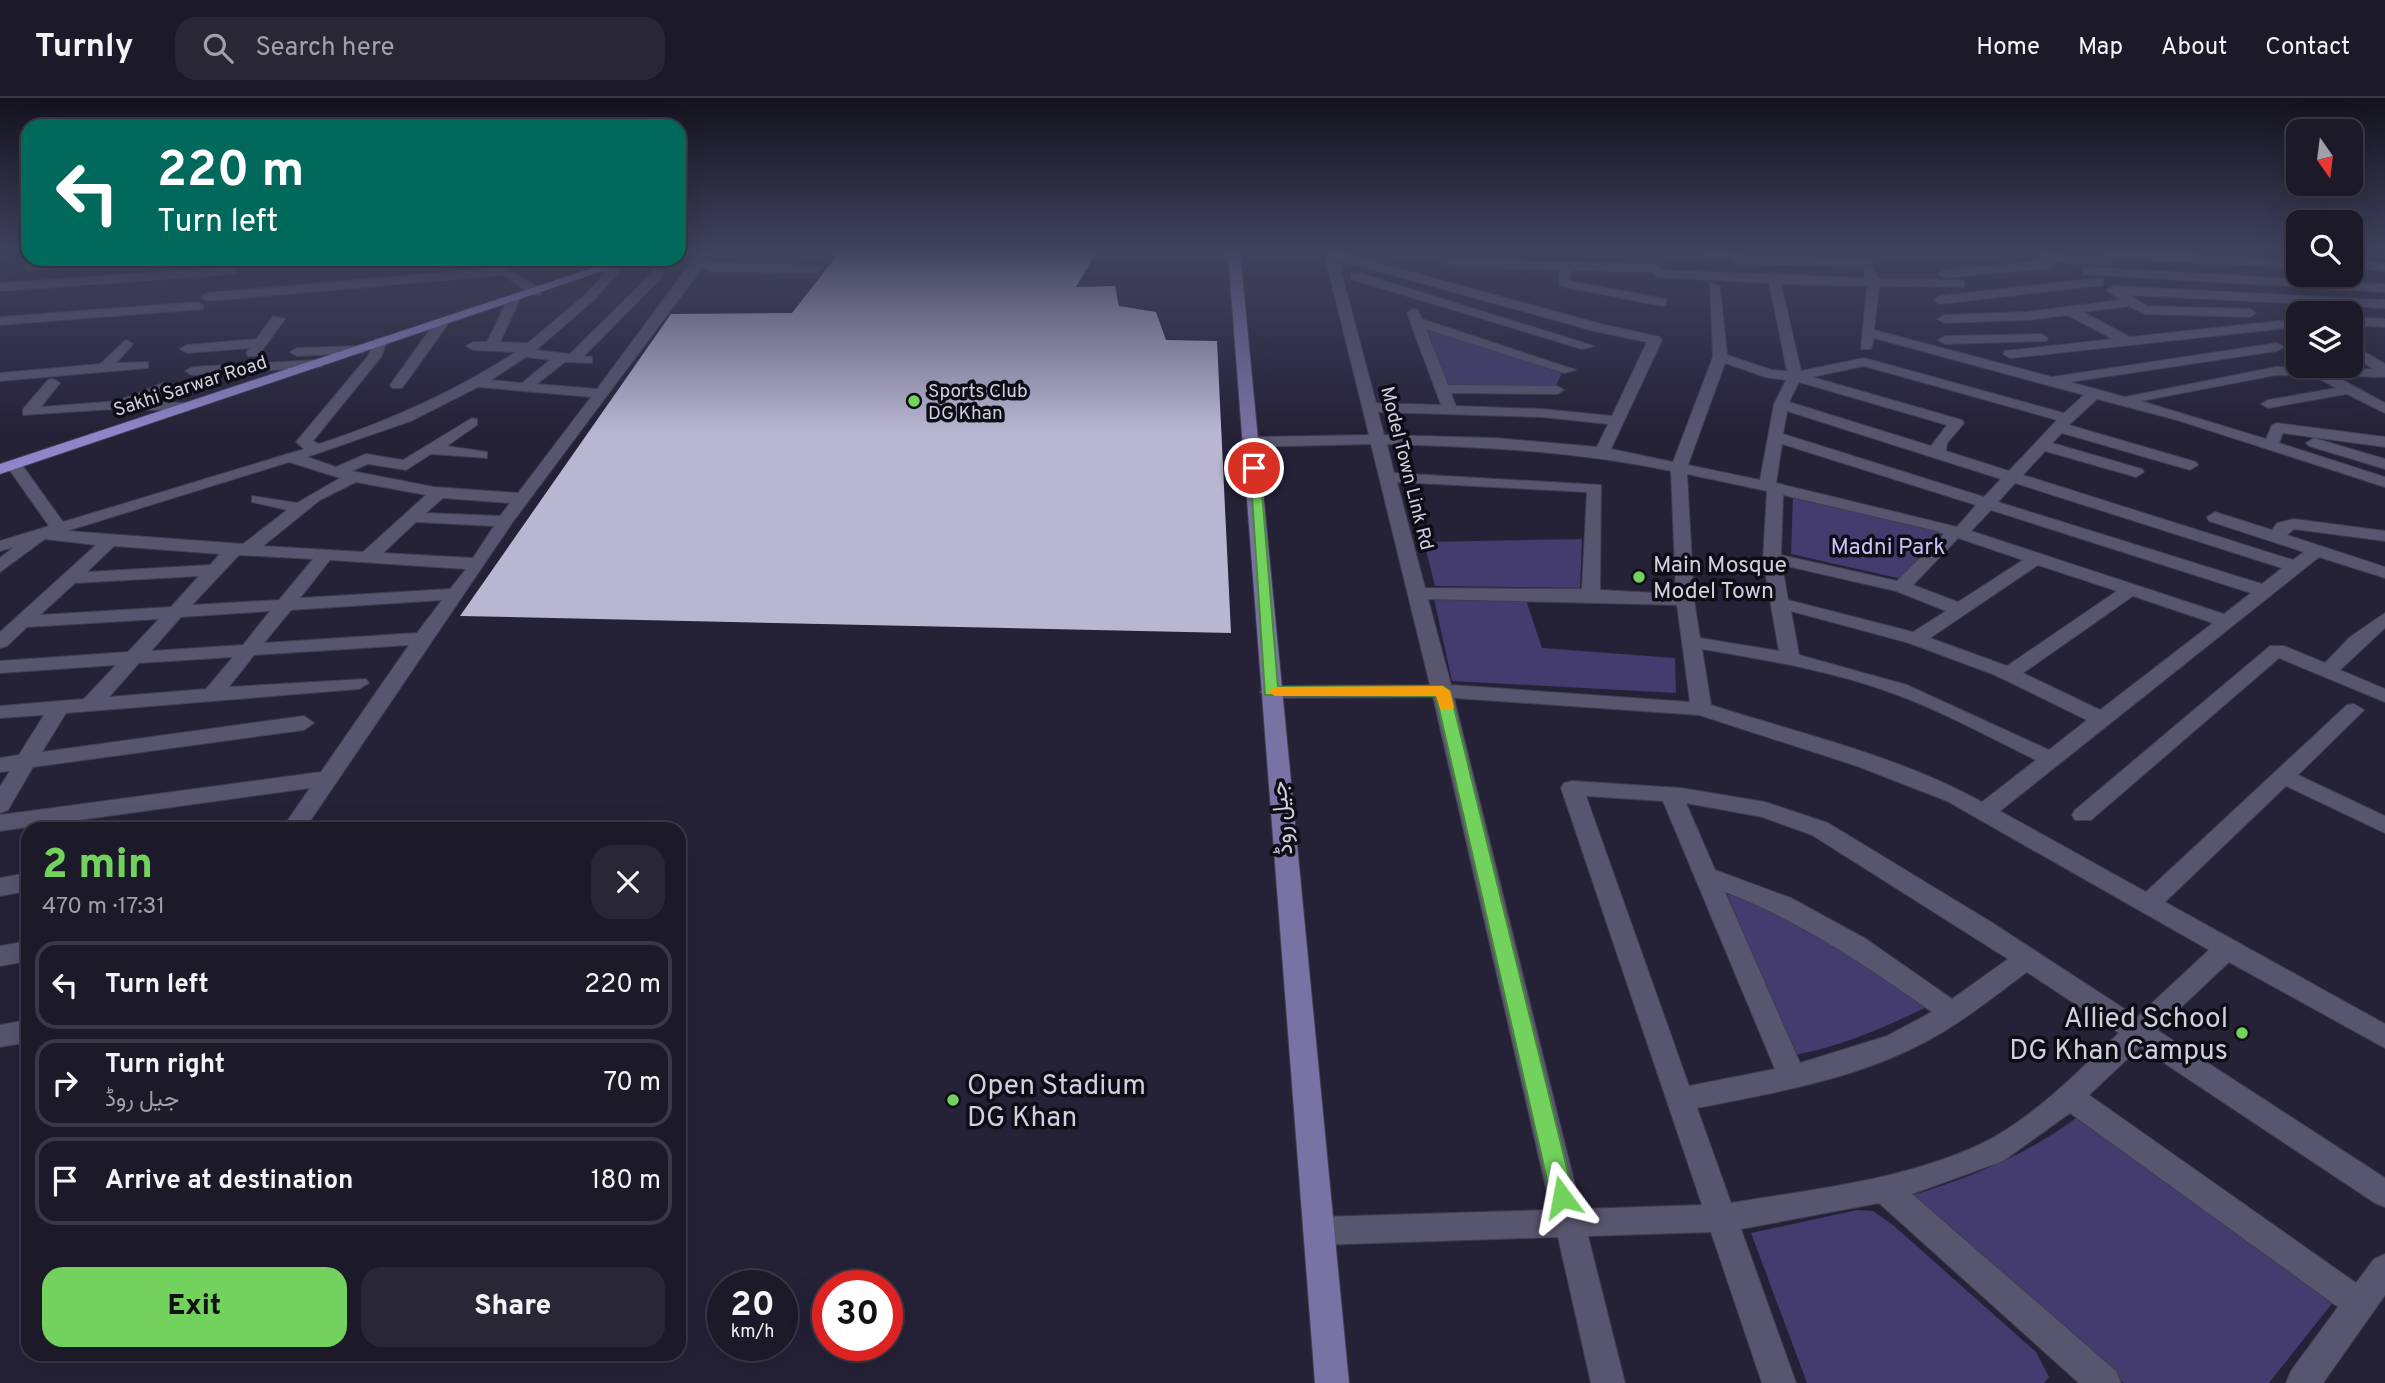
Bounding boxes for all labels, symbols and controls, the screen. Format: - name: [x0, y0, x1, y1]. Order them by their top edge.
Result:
- search box: [175, 17, 665, 80]
- text: Turnly: [35, 27, 133, 69]
- icon: search: [199, 29, 237, 67]
- text: Search here: [255, 32, 394, 65]
- text: Home: [1976, 33, 2040, 63]
- text: Map: [2078, 33, 2123, 63]
- text: About: [2161, 33, 2227, 63]
- text: Contact: [2265, 33, 2350, 63]
- north arrow: [2286, 119, 2362, 196]
- map controls: [2286, 119, 2363, 378]
- text: 220 m: [157, 142, 304, 204]
- icon: left: [42, 147, 133, 238]
- text: Turn left: [157, 203, 278, 243]
- button: search: [2286, 210, 2363, 287]
- button: layers: [2286, 301, 2363, 378]
- street label: Sakhi Sarwar Road: [111, 351, 270, 423]
- place label: Sports Club DG Khan: [928, 380, 1028, 426]
- street label: Model Town Link Rd: [1374, 384, 1438, 553]
- marker: Sports Club DG Khan: [906, 393, 922, 409]
- pin: [1224, 438, 1284, 498]
- icon: arrive: [1235, 449, 1273, 487]
- park label: Madni Park: [1831, 534, 1945, 563]
- place label: Main Mosque Model Town: [1653, 552, 1787, 607]
- marker: Main Mosque Model Town: [1631, 569, 1647, 585]
- street label: جیل روڈ: [1266, 780, 1301, 856]
- text: 2 min: [42, 840, 153, 893]
- button: close: [591, 845, 665, 919]
- text: 470 m · 17:31: [42, 893, 165, 922]
- icon: left: [46, 966, 84, 1004]
- text: Turn left: [105, 969, 209, 1002]
- text: 220 m: [584, 969, 661, 1002]
- place label: Allied School DG Khan Campus: [2009, 1002, 2228, 1070]
- marker: Allied School DG Khan Campus: [2234, 1025, 2250, 1041]
- text: Turn right: [105, 1049, 225, 1082]
- icon: right: [46, 1064, 84, 1102]
- text: 70 m: [603, 1067, 661, 1100]
- place label: Open Stadium DG Khan: [967, 1069, 1146, 1137]
- text: جیل روڈ: [105, 1086, 179, 1115]
- marker: Open Stadium DG Khan: [945, 1092, 961, 1108]
- position arrow: [1525, 1160, 1599, 1234]
- icon: arrive: [46, 1162, 84, 1200]
- text: Arrive at destination: [105, 1165, 353, 1198]
- text: 180 m: [591, 1165, 661, 1198]
- button: Exit: [42, 1267, 347, 1347]
- button: Share: [361, 1267, 665, 1347]
- speed limit sign: 30: [812, 1270, 903, 1361]
- text: 20: [730, 1284, 775, 1328]
- text: km/h: [731, 1321, 774, 1344]

